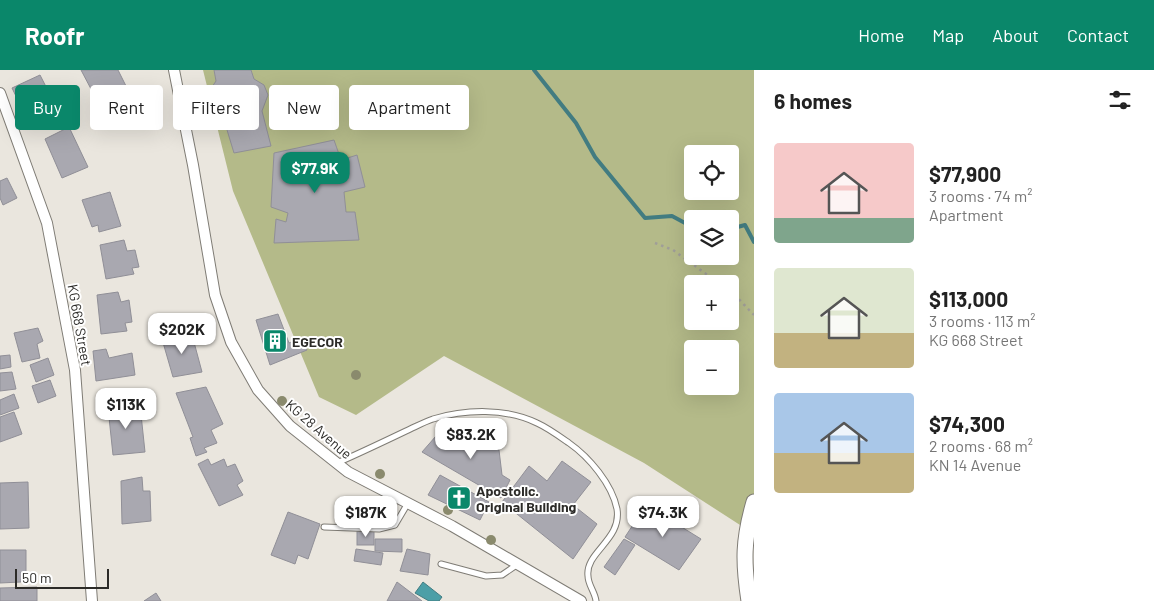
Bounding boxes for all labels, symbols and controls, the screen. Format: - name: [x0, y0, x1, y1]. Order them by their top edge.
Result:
- text: Roofr: [25, 21, 84, 50]
- text: Home: [858, 24, 904, 46]
- text: Map: [932, 24, 964, 46]
- text: About: [992, 24, 1039, 46]
- text: Contact: [1067, 24, 1129, 46]
- chip: Buy: [15, 85, 80, 130]
- chip: Rent: [90, 85, 163, 130]
- chip: Filters: [173, 85, 259, 130]
- chip: New: [269, 85, 339, 130]
- chip: Apartment: [349, 85, 469, 130]
- icon: filters: [1106, 86, 1134, 114]
- text: 6 homes: [774, 88, 852, 113]
- map controls: [684, 145, 739, 395]
- button: locate: [684, 145, 739, 200]
- pin: $77.9K: [274, 152, 356, 194]
- text: $77.9K: [292, 158, 338, 177]
- text: $77,900: [929, 161, 1001, 186]
- icon: home: [814, 163, 874, 223]
- text: 3 rooms · 74 m²: [929, 186, 1032, 205]
- text: Apartment: [929, 205, 1004, 224]
- button: layers: [684, 210, 739, 265]
- button: +: [684, 275, 739, 330]
- street label: KG 668 Street: [64, 283, 96, 367]
- text: $113,000: [929, 286, 1008, 311]
- icon: home: [814, 288, 874, 348]
- text: 3 rooms · 113 m²: [929, 311, 1035, 330]
- pin: $202K: [147, 312, 217, 355]
- text: $202K: [159, 319, 205, 338]
- building icon: EGECOR: [262, 328, 288, 354]
- text: KG 668 Street: [929, 330, 1023, 349]
- place label: EGECOR: [292, 333, 343, 350]
- button: −: [684, 340, 739, 395]
- pin: $113K: [91, 388, 161, 430]
- text: $113K: [106, 394, 146, 413]
- street label: KG 28 Avenue: [283, 396, 355, 462]
- text: $74,300: [929, 411, 1005, 436]
- icon: home: [814, 413, 874, 473]
- pin: $83.2K: [430, 418, 512, 460]
- text: $83.2K: [446, 424, 496, 443]
- text: 2 rooms · 68 m²: [929, 436, 1033, 455]
- text: KN 14 Avenue: [929, 455, 1021, 474]
- place label: Apostolic. Original Building: [476, 482, 577, 515]
- church icon: Apostolic. Original Building: [446, 485, 472, 511]
- pin: $187K: [331, 496, 401, 538]
- pin: $74.3K: [622, 496, 704, 538]
- text: $187K: [345, 502, 387, 521]
- text: $74.3K: [638, 502, 688, 521]
- scale bar: [15, 566, 109, 589]
- text: 50 m: [22, 569, 51, 586]

